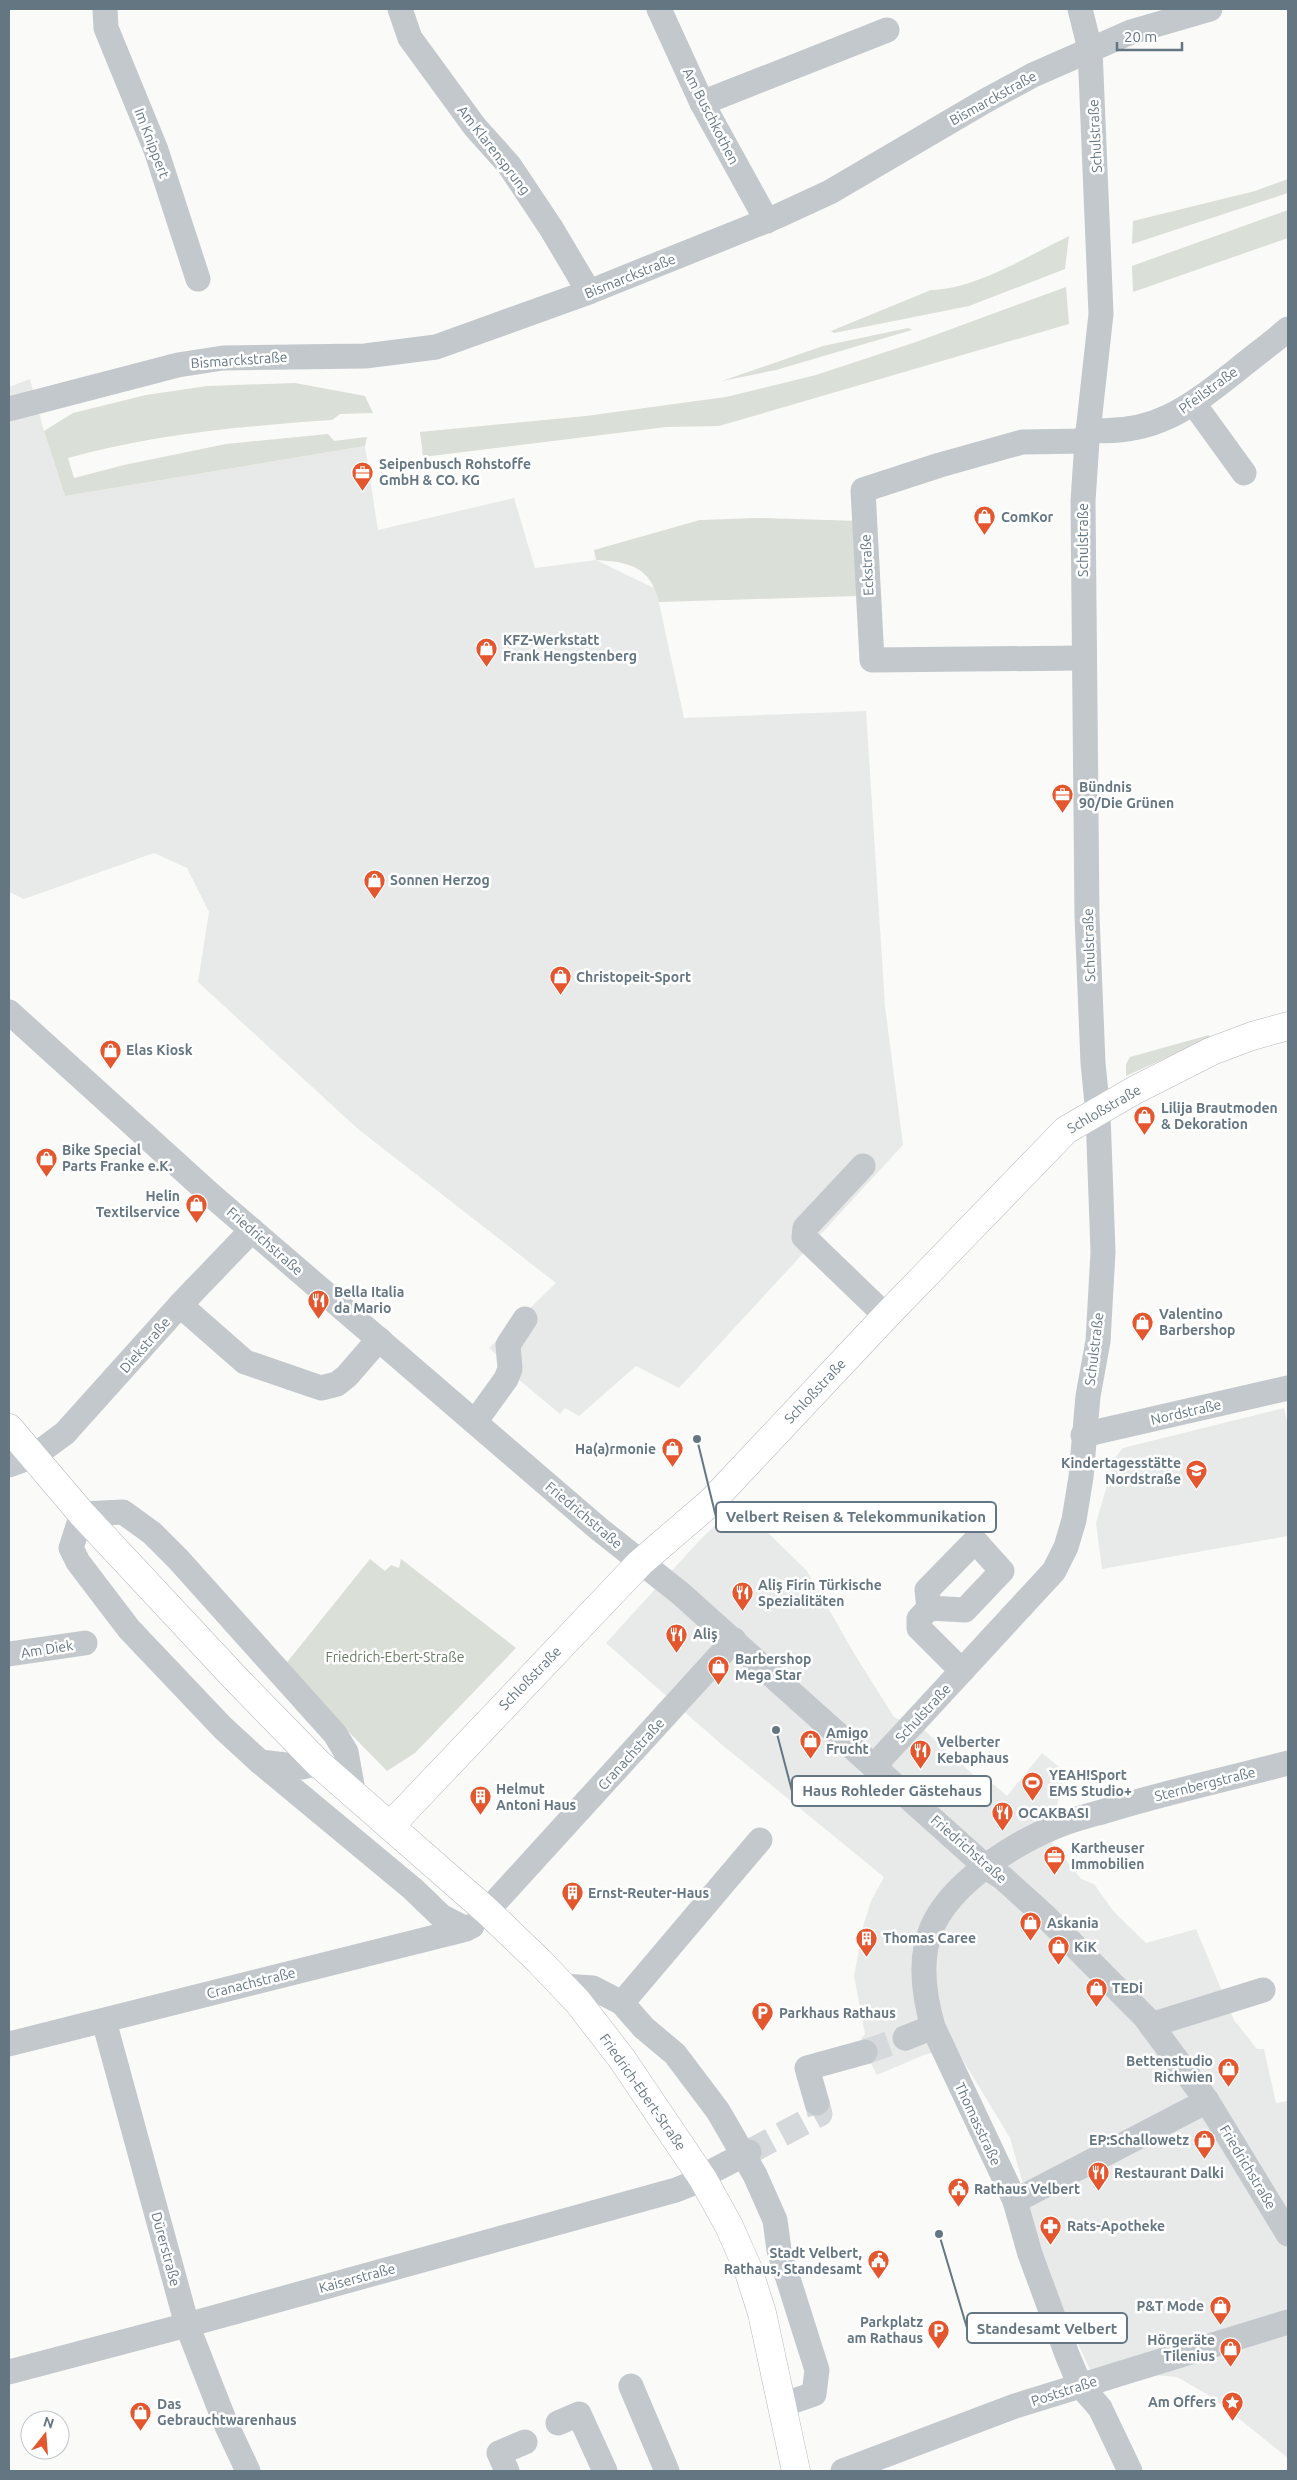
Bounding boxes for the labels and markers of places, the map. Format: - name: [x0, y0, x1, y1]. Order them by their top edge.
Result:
- place label: Seipenbusch Rohstoffe GmbH & CO. KG: [379, 456, 531, 488]
- office icon: Seipenbusch Rohstoffe GmbH & CO. KG: [351, 460, 375, 491]
- shop icon: ComKor: [973, 505, 997, 536]
- place label: ComKor: [1001, 509, 1054, 525]
- place label: KFZ-Werkstatt Frank Hengstenberg: [503, 632, 637, 664]
- shop icon: KFZ-Werkstatt Frank Hengstenberg: [475, 636, 499, 667]
- place label: Bündnis 90/Die Grünen: [1079, 779, 1174, 811]
- office icon: Bündnis 90/Die Grünen: [1051, 783, 1075, 814]
- shop icon: Sonnen Herzog: [362, 868, 386, 899]
- place label: Sonnen Herzog: [390, 872, 490, 888]
- shop icon: Christopeit-Sport: [548, 965, 572, 996]
- place label: Christopeit-Sport: [576, 969, 691, 985]
- shop icon: Elas Kiosk: [98, 1038, 122, 1069]
- place label: Elas Kiosk: [126, 1042, 193, 1058]
- place label: Lilija Brautmoden & Dekoration: [1161, 1100, 1278, 1132]
- shop icon: Lilija Brautmoden & Dekoration: [1133, 1104, 1157, 1135]
- place label: Bike Special Parts Franke e.K.: [62, 1142, 172, 1174]
- shop icon: Bike Special Parts Franke e.K.: [34, 1146, 58, 1177]
- place label: Helin Textilservice: [96, 1188, 180, 1220]
- shop icon: Helin Textilservice: [184, 1192, 208, 1223]
- place label: Bella Italia da Mario: [334, 1284, 404, 1316]
- restaurant icon: Bella Italia da Mario: [306, 1288, 330, 1319]
- place label: Valentino Barbershop: [1159, 1306, 1235, 1338]
- shop icon: Valentino Barbershop: [1131, 1310, 1155, 1341]
- shop icon: Ha(a)rmonie: [660, 1437, 684, 1468]
- place label: Ha(a)rmonie: [575, 1441, 656, 1457]
- place label: Kindertagesstätte Nordstraße: [1061, 1455, 1181, 1487]
- school or university icon: Kindertagesstätte Nordstraße: [1185, 1459, 1209, 1490]
- callout: Velbert Reisen & Telekommunikation: [716, 1502, 996, 1532]
- place label: Aliş Firin Türkische Spezialitäten: [758, 1577, 882, 1609]
- restaurant icon: Aliş Firin Türkische Spezialitäten: [730, 1581, 754, 1612]
- restaurant icon: Aliş: [665, 1622, 689, 1653]
- place label: Aliş: [693, 1626, 718, 1643]
- place label: Barbershop Mega Star: [735, 1651, 811, 1683]
- shop icon: Barbershop Mega Star: [707, 1655, 731, 1686]
- place label: Amigo Frucht: [826, 1725, 869, 1757]
- shop icon: Amigo Frucht: [798, 1729, 822, 1760]
- place label: Velberter Kebaphaus: [937, 1734, 1009, 1766]
- restaurant icon: Velberter Kebaphaus: [909, 1738, 933, 1769]
- place label: YEAH!Sport EMS Studio+: [1049, 1767, 1132, 1799]
- sports icon: YEAH!Sport EMS Studio+: [1021, 1771, 1045, 1802]
- callout: Haus Rohleder Gästehaus: [792, 1776, 991, 1806]
- place label: Helmut Antoni Haus: [496, 1781, 577, 1813]
- building icon: Helmut Antoni Haus: [468, 1785, 492, 1816]
- restaurant icon: OCAKBASI: [990, 1801, 1014, 1832]
- place label: OCAKBASI: [1018, 1805, 1089, 1821]
- place label: Kartheuser Immobilien: [1071, 1840, 1145, 1872]
- office icon: Kartheuser Immobilien: [1043, 1844, 1067, 1875]
- building icon: Ernst-Reuter-Haus: [560, 1881, 584, 1912]
- place label: Ernst-Reuter-Haus: [588, 1885, 710, 1901]
- shop icon: Askania: [1019, 1911, 1043, 1942]
- place label: Askania: [1047, 1915, 1099, 1931]
- building icon: Thomas Caree: [855, 1926, 879, 1957]
- place label: Thomas Caree: [883, 1930, 976, 1946]
- shop icon: KiK: [1046, 1935, 1070, 1966]
- place label: KiK: [1074, 1939, 1097, 1955]
- shop icon: TEDi: [1084, 1976, 1108, 2007]
- place label: TEDi: [1112, 1980, 1143, 1996]
- parking icon: Parkhaus Rathaus: [751, 2001, 775, 2032]
- place label: Parkhaus Rathaus: [779, 2005, 896, 2021]
- place label: Bettenstudio Richwien: [1126, 2053, 1213, 2085]
- shop icon: Bettenstudio Richwien: [1217, 2057, 1241, 2088]
- shop icon: EP:Schallowetz: [1193, 2128, 1217, 2159]
- place label: EP:Schallowetz: [1089, 2132, 1189, 2148]
- restaurant icon: Restaurant Dalki: [1086, 2161, 1110, 2192]
- place label: Restaurant Dalki: [1114, 2165, 1224, 2181]
- public building icon: Rathaus Velbert: [946, 2177, 970, 2208]
- place label: Rathaus Velbert: [974, 2181, 1080, 2197]
- pharmacy icon: Rats-Apotheke: [1039, 2214, 1063, 2245]
- place label: Rats-Apotheke: [1067, 2218, 1165, 2234]
- place label: Stadt Velbert, Rathaus, Standesamt: [724, 2245, 862, 2277]
- public building icon: Stadt Velbert, Rathaus, Standesamt: [866, 2249, 890, 2280]
- shop icon: P&T Mode: [1208, 2294, 1232, 2325]
- place label: P&T Mode: [1136, 2298, 1204, 2314]
- callout: Standesamt Velbert: [967, 2313, 1127, 2343]
- place label: Parkplatz am Rathaus: [847, 2314, 923, 2346]
- parking icon: Parkplatz am Rathaus: [927, 2318, 951, 2349]
- place label: Hörgeräte Tilenius: [1147, 2332, 1215, 2364]
- shop icon: Hörgeräte Tilenius: [1219, 2336, 1243, 2367]
- place icon: Am Offers: [1220, 2390, 1244, 2421]
- place label: Am Offers: [1148, 2394, 1216, 2410]
- place label: Das Gebrauchtwarenhaus: [157, 2396, 297, 2428]
- shop icon: Das Gebrauchtwarenhaus: [129, 2400, 153, 2431]

